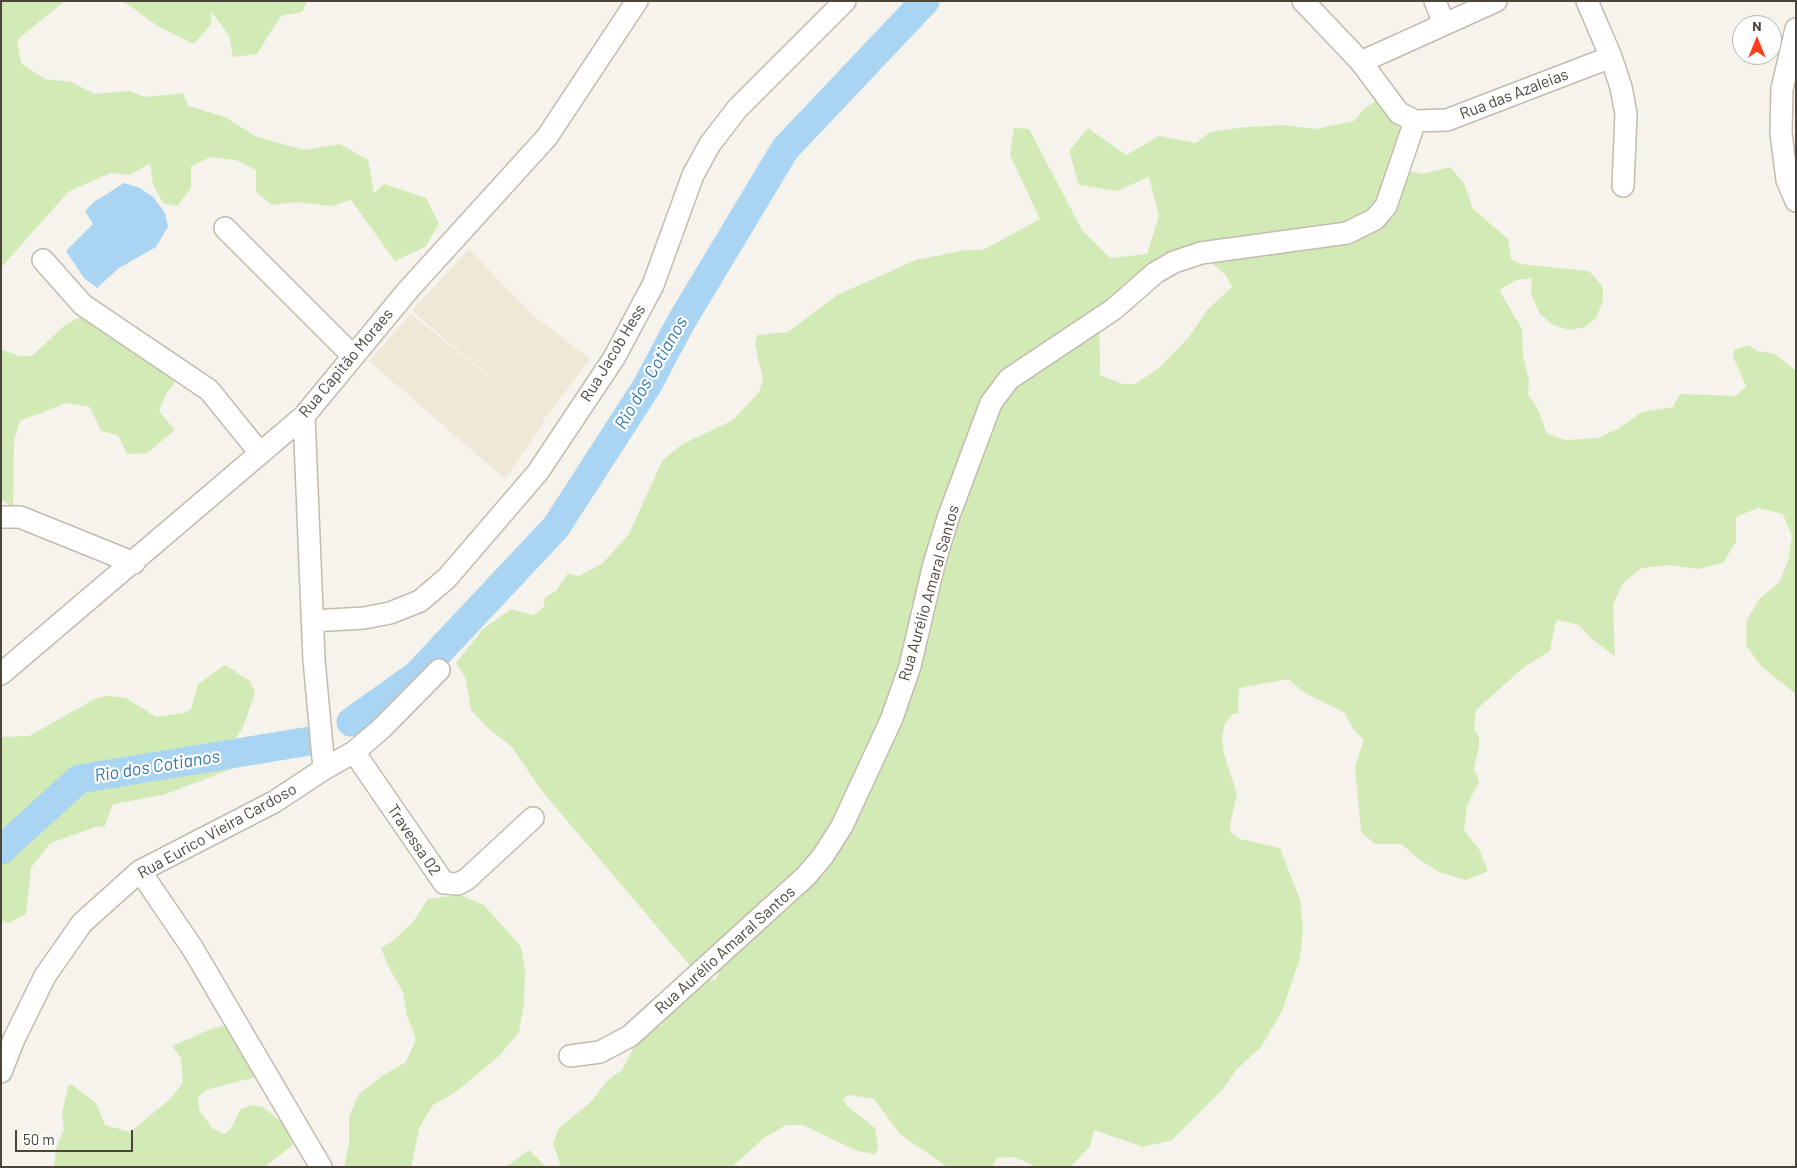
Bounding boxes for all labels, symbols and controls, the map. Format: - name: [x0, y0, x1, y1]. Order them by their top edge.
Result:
- north arrow: [1732, 15, 1782, 65]
- text: N: [1752, 17, 1762, 34]
- street label: Rua das Azaleias: [1457, 64, 1571, 124]
- street label: Rua Jacob Hess: [576, 301, 650, 405]
- street label: Rua Capitão Moraes: [295, 305, 397, 421]
- water label: Rio dos Cotianos: [610, 313, 692, 433]
- street label: Rua Aurélio Amaral Santos: [895, 503, 963, 683]
- water label: Rio dos Cotianos: [93, 745, 221, 787]
- street label: Rua Eurico Vieira Cardoso: [134, 779, 300, 883]
- street label: Travessa 02: [383, 801, 445, 879]
- street label: Rua Aurélio Amaral Santos: [651, 882, 799, 1018]
- scale bar: [18, 1120, 135, 1152]
- text: 50 m: [23, 1130, 55, 1148]

